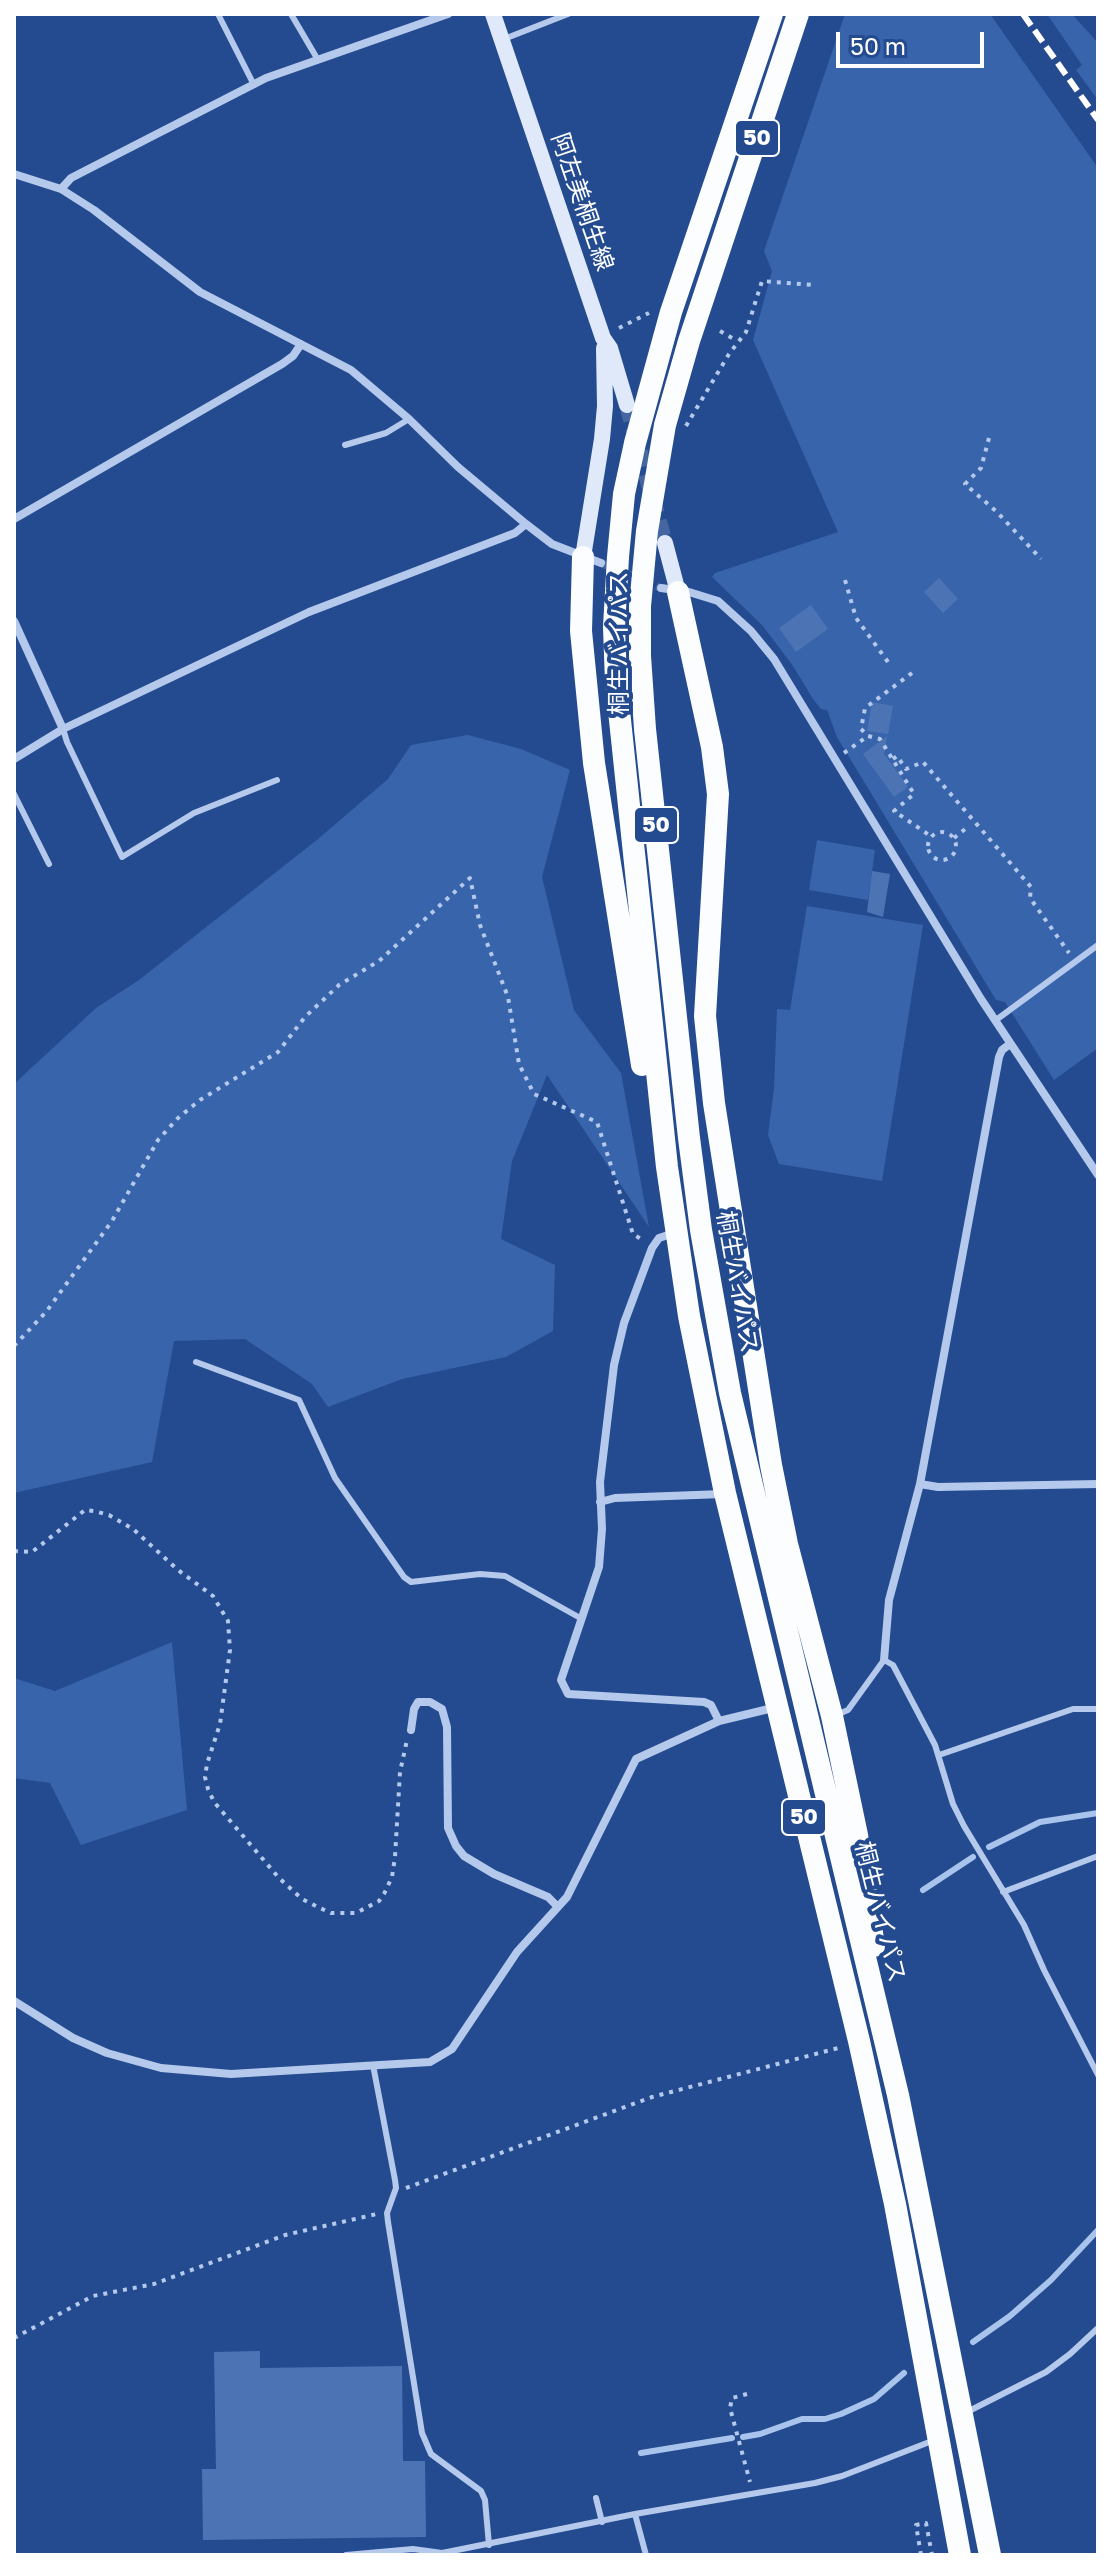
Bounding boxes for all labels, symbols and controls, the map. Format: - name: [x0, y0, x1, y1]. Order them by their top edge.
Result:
- scale bar: [840, 16, 988, 66]
- text: 50 m: [850, 31, 906, 60]
- road number: 50: [735, 120, 779, 156]
- street label: 阿左美桐生線: [545, 129, 619, 275]
- street label: 桐生バイパス: [605, 571, 633, 715]
- road number: 50: [634, 807, 678, 843]
- street label: 桐生バイパス: [710, 1209, 764, 1355]
- road number: 50: [782, 1799, 826, 1835]
- street label: 桐生バイパス: [849, 1839, 911, 1985]

